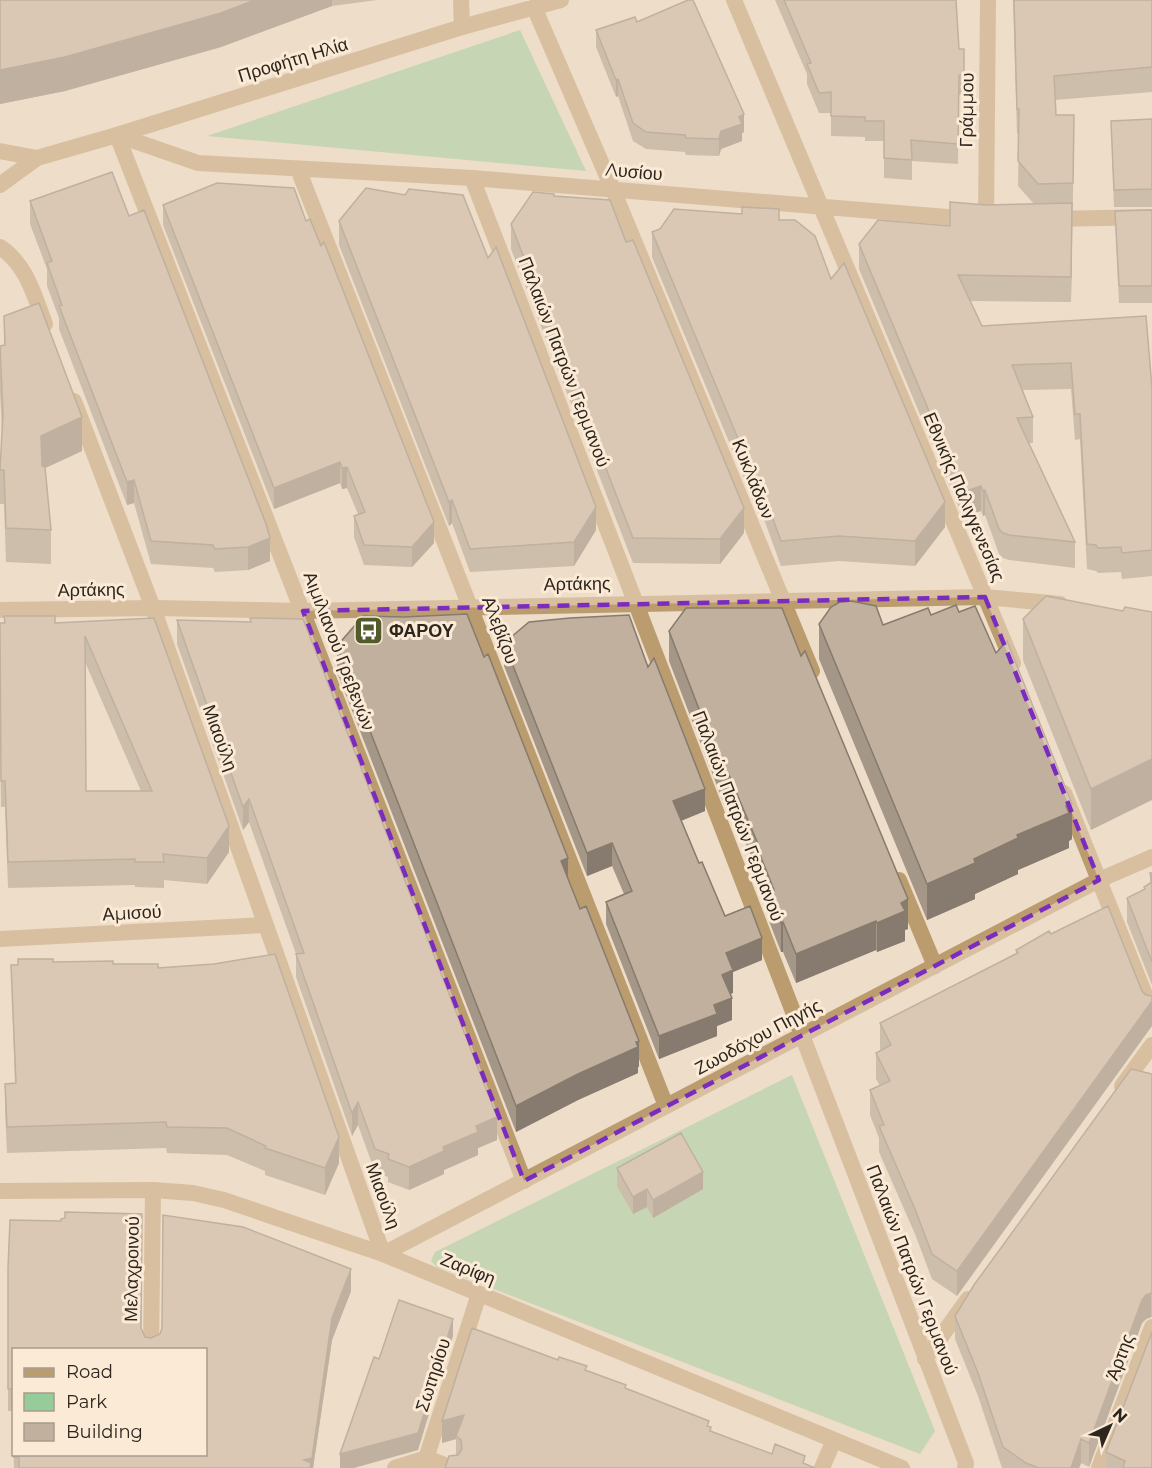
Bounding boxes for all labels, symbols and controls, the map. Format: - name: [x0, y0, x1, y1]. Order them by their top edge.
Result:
- street label: Προφήτη Ηλία: [235, 33, 351, 87]
- street label: Γράμμου: [955, 72, 979, 148]
- street label: Λυσίου: [604, 159, 664, 185]
- street label: Παλαιών Πατρών Γερμανού: [514, 254, 614, 470]
- street label: Εθνικής Παλιγγενεσίας: [918, 409, 1010, 585]
- street label: Κυκλάδων: [727, 436, 779, 522]
- street label: Αιμιλιανού Γρεβενών: [299, 568, 379, 734]
- street label: Αρτάκης: [543, 572, 611, 596]
- street label: Αρτάκης: [57, 578, 125, 602]
- street label: Αλεβίζου: [477, 593, 523, 667]
- bus stop icon: ΦΑΡΟΥ: [352, 615, 384, 647]
- place label: ΦΑΡΟΥ: [389, 620, 454, 642]
- street label: Μιαούλη: [198, 702, 242, 774]
- street label: Παλαιών Πατρών Γερμανού: [688, 708, 788, 924]
- street label: Αμισού: [102, 900, 162, 926]
- street label: Ζωοδόχου Πηγής: [691, 994, 825, 1080]
- street label: Μιαούλη: [361, 1160, 405, 1232]
- street label: Παλαιών Πατρών Γερμανού: [862, 1162, 962, 1378]
- street label: Μελαχροινού: [120, 1216, 144, 1322]
- street label: Ζαρίφη: [437, 1248, 499, 1290]
- street label: Άρτης: [1101, 1330, 1139, 1383]
- street label: Σωτηρίου: [411, 1335, 455, 1415]
- legend: [12, 1348, 207, 1456]
- text: Road: [66, 1361, 113, 1383]
- text: Park: [66, 1391, 107, 1413]
- north arrow: [1080, 1396, 1140, 1456]
- text: N: [1109, 1404, 1131, 1427]
- text: Building: [66, 1421, 143, 1443]

